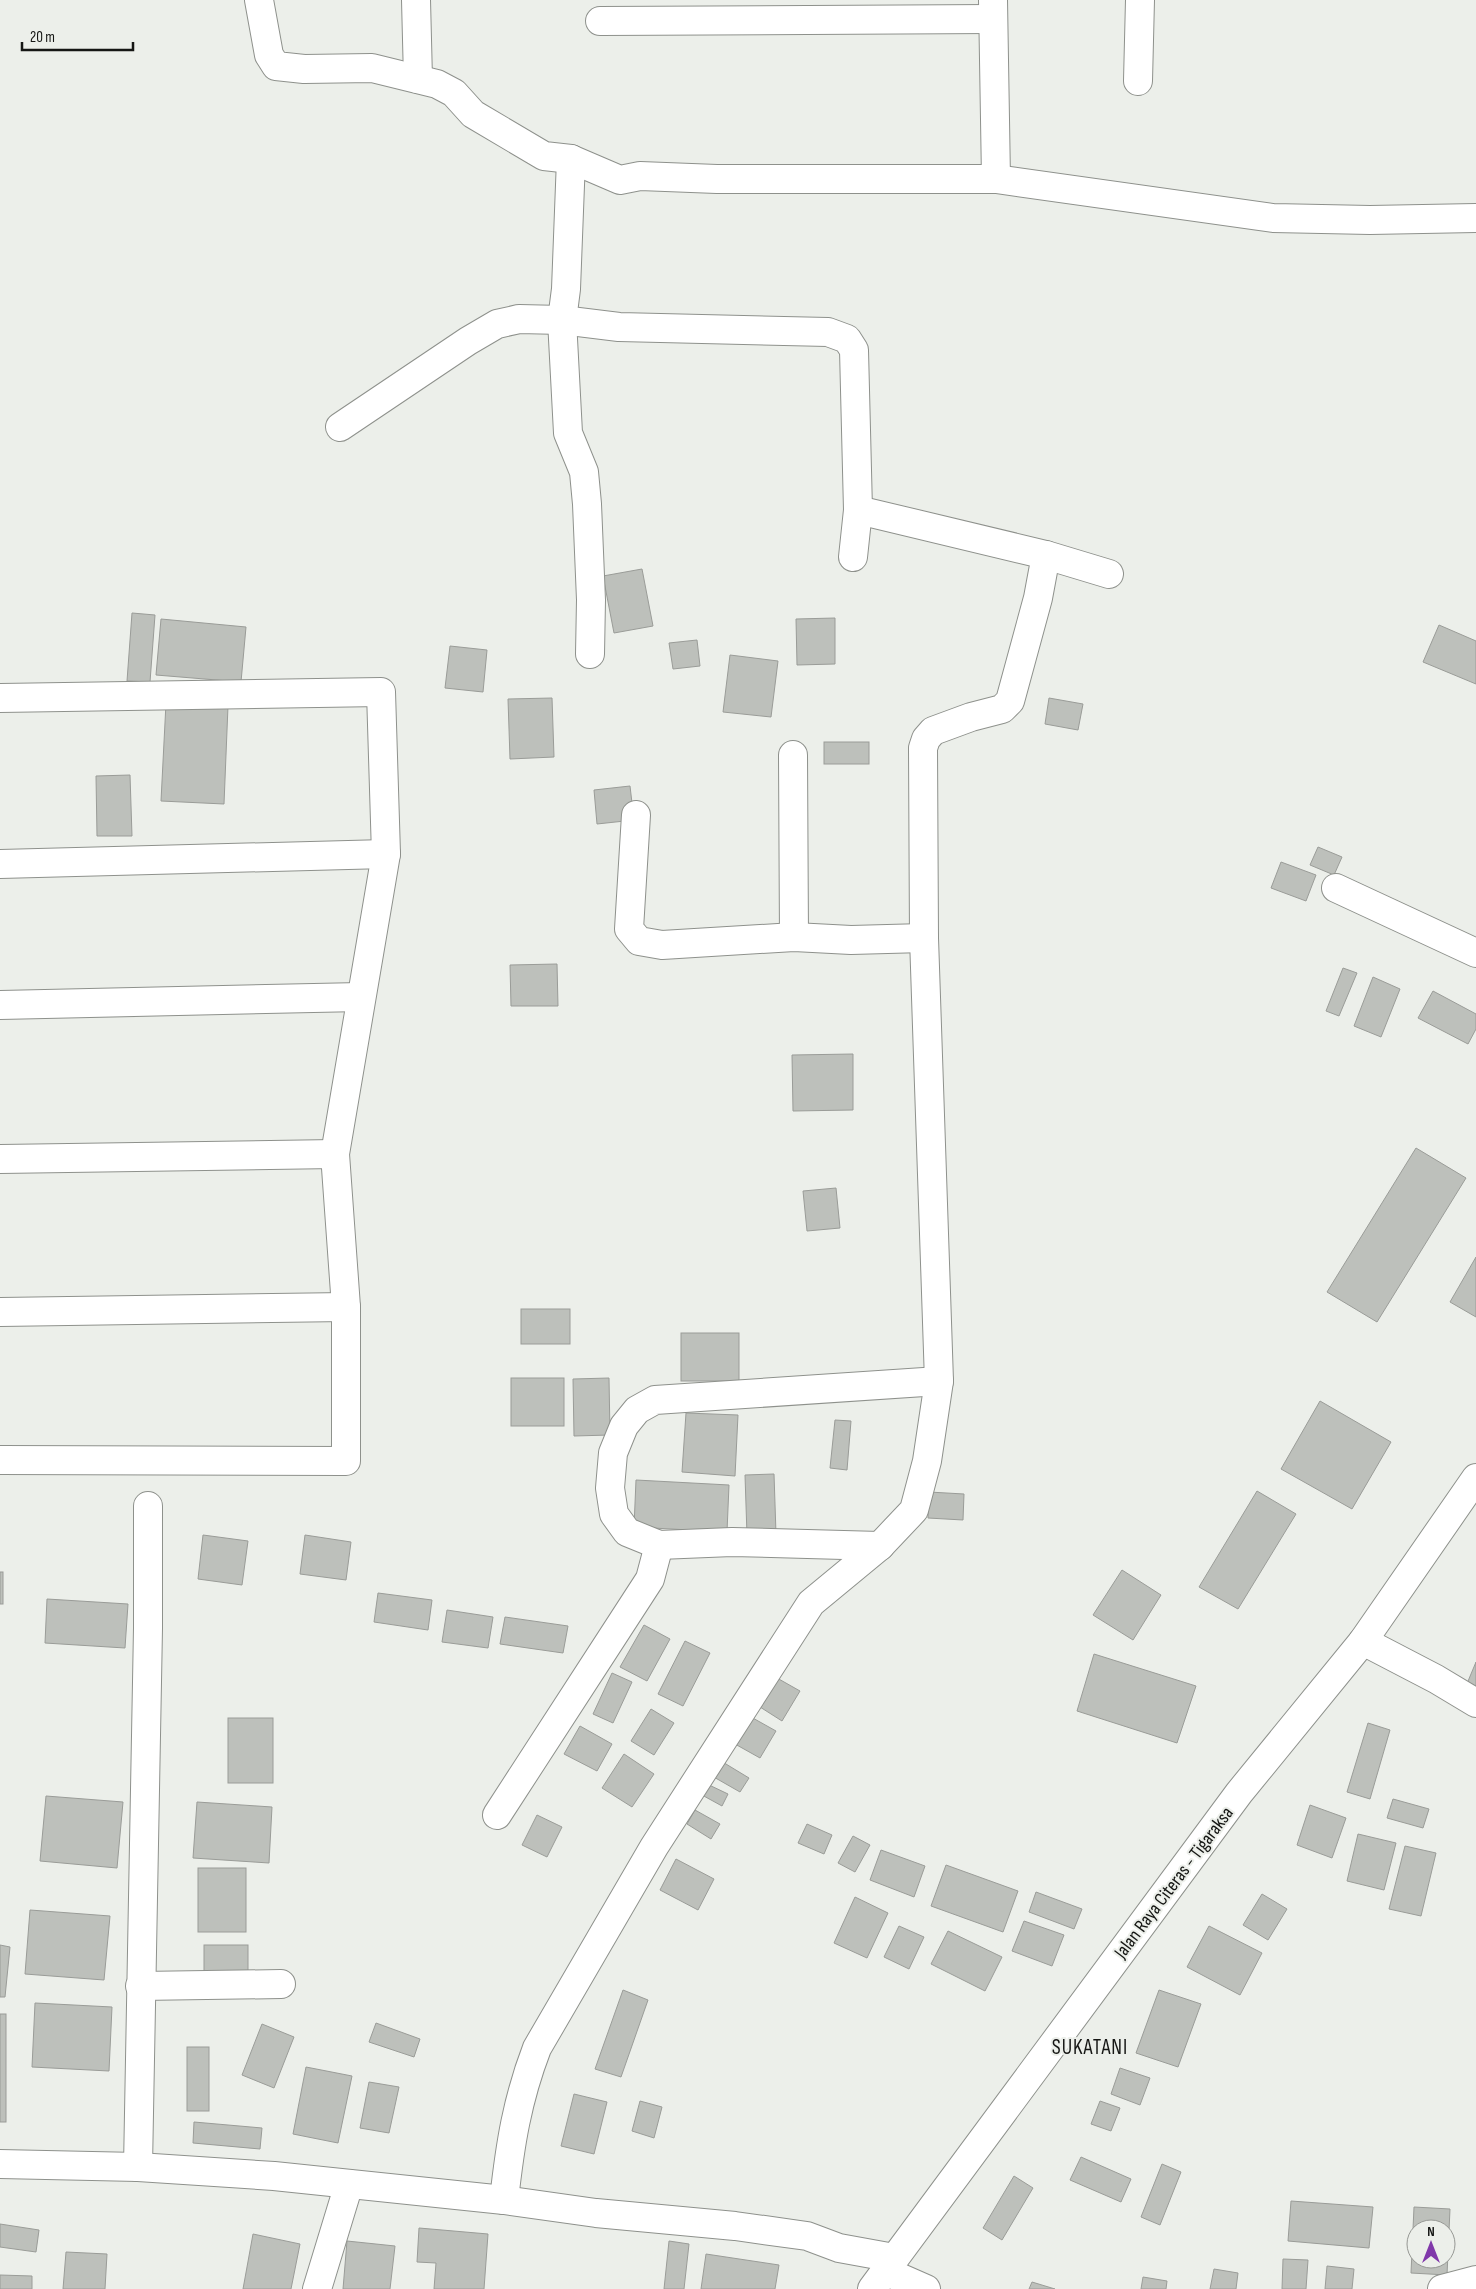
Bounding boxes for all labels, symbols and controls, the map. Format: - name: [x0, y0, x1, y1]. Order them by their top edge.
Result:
- scale bar: [22, 20, 134, 52]
- text: 20 m: [30, 28, 55, 47]
- street label: Jalan Raya Citeras - Tigaraksa: [1109, 1802, 1239, 1964]
- district label: SUKATANI: [1052, 2035, 1128, 2060]
- north arrow: [1406, 2219, 1456, 2269]
- text: N: [1427, 2223, 1435, 2240]

